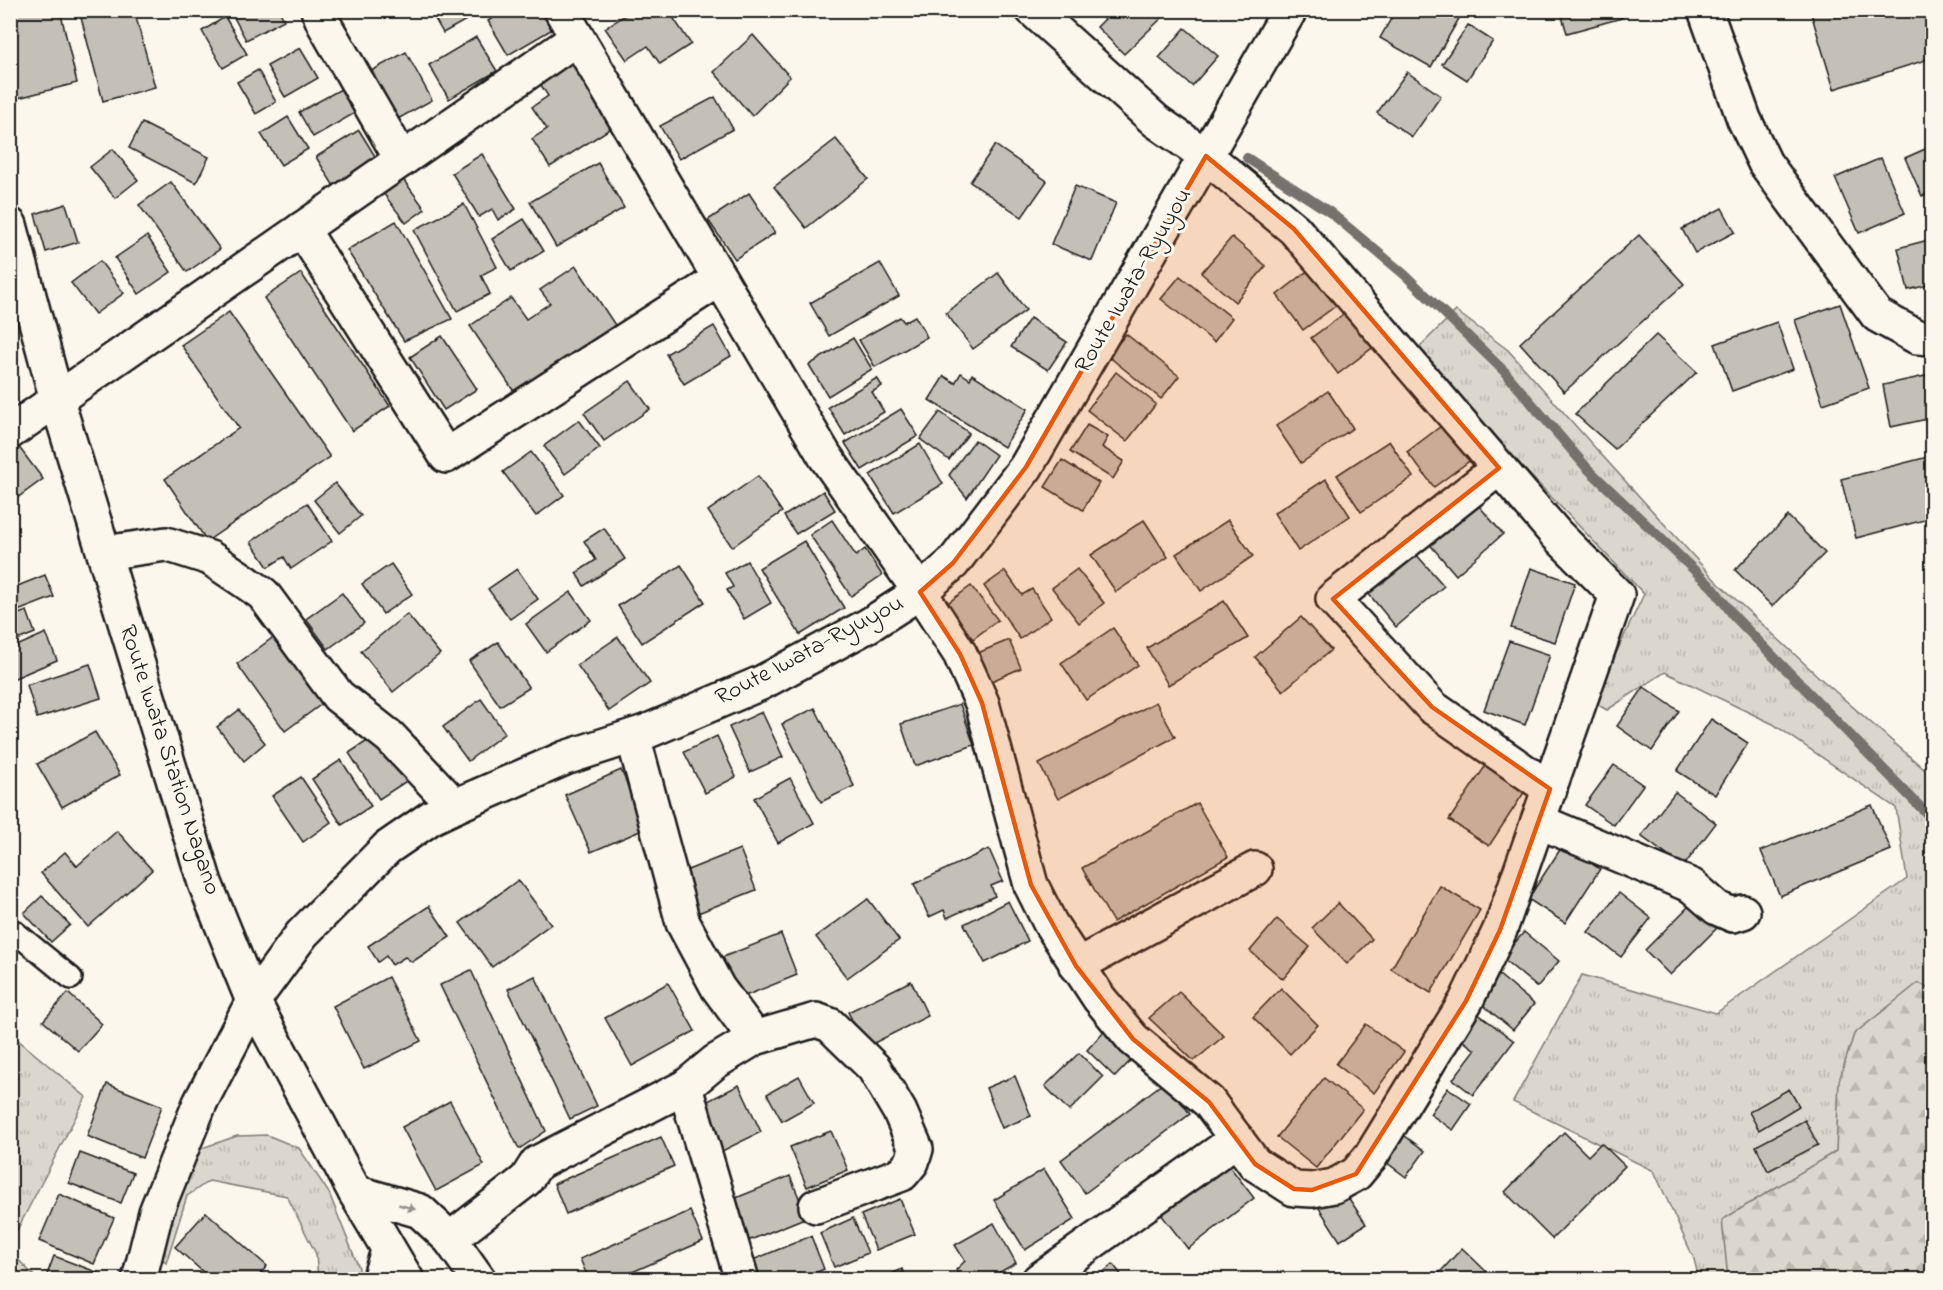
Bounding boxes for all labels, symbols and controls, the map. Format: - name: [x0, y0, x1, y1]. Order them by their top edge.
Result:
- street label: Route Iwata-Ryuyou: [1067, 182, 1202, 381]
- street label: Route Iwata-Ryuyou: [709, 586, 911, 716]
- street label: Route Iwata Station Nagano: [109, 621, 229, 899]
- one-way arrow: [398, 1203, 416, 1212]

